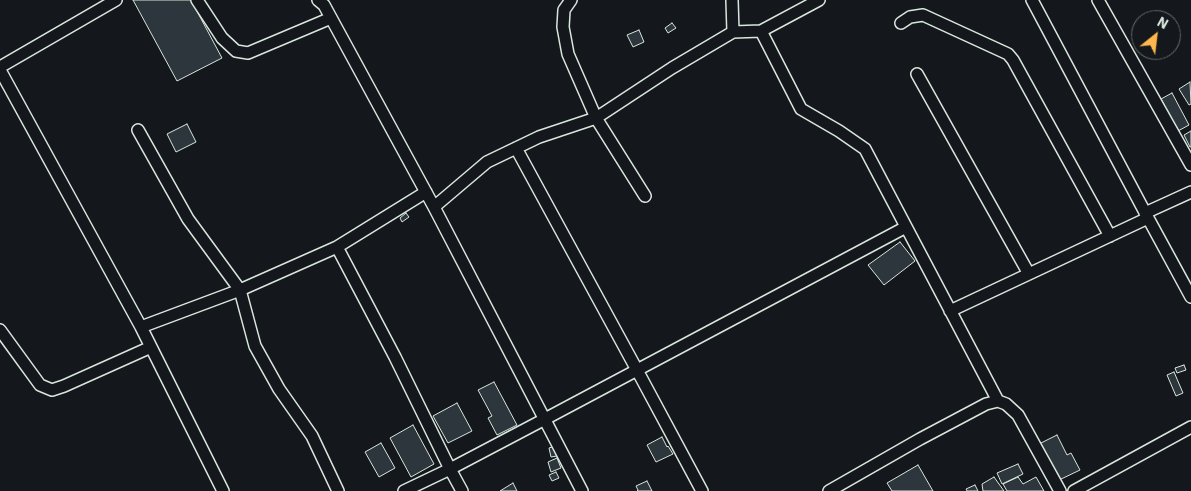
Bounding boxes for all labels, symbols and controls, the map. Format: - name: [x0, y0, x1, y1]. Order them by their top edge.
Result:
- north arrow: [1131, 10, 1181, 60]
- text: N: [1154, 12, 1172, 33]

